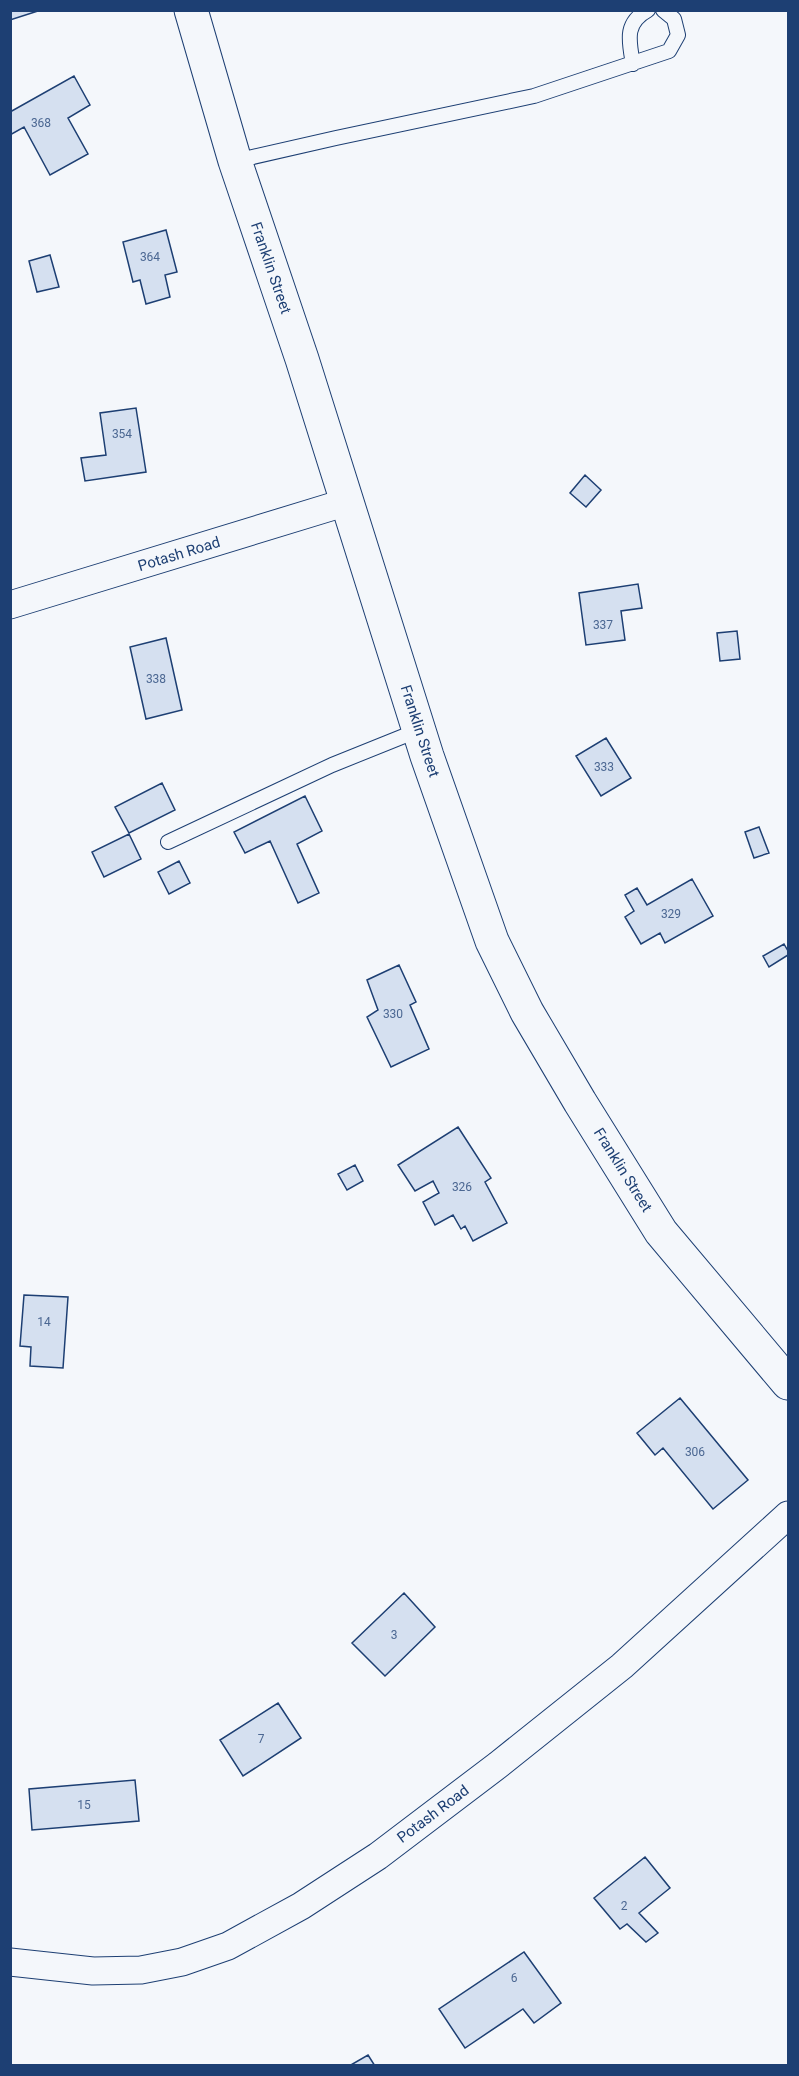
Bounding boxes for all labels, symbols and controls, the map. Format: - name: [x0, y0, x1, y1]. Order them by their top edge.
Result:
- house number: 368: [31, 116, 51, 130]
- street label: Franklin Street: [247, 220, 295, 316]
- house number: 364: [140, 250, 160, 264]
- house number: 354: [112, 427, 132, 441]
- street label: Potash Road: [136, 533, 222, 575]
- house number: 337: [593, 618, 613, 632]
- house number: 338: [146, 672, 166, 686]
- street label: Franklin Street: [397, 683, 443, 779]
- house number: 333: [594, 760, 614, 774]
- house number: 329: [661, 907, 681, 921]
- house number: 330: [383, 1007, 403, 1021]
- street label: Franklin Street: [590, 1125, 656, 1215]
- house number: 326: [452, 1180, 472, 1194]
- house number: 14: [37, 1315, 51, 1329]
- house number: 306: [685, 1445, 705, 1459]
- house number: 3: [391, 1628, 397, 1642]
- house number: 7: [258, 1732, 265, 1746]
- street label: Potash Road: [394, 1781, 472, 1847]
- house number: 15: [77, 1798, 91, 1812]
- house number: 2: [621, 1899, 628, 1913]
- house number: 6: [511, 1971, 518, 1985]

